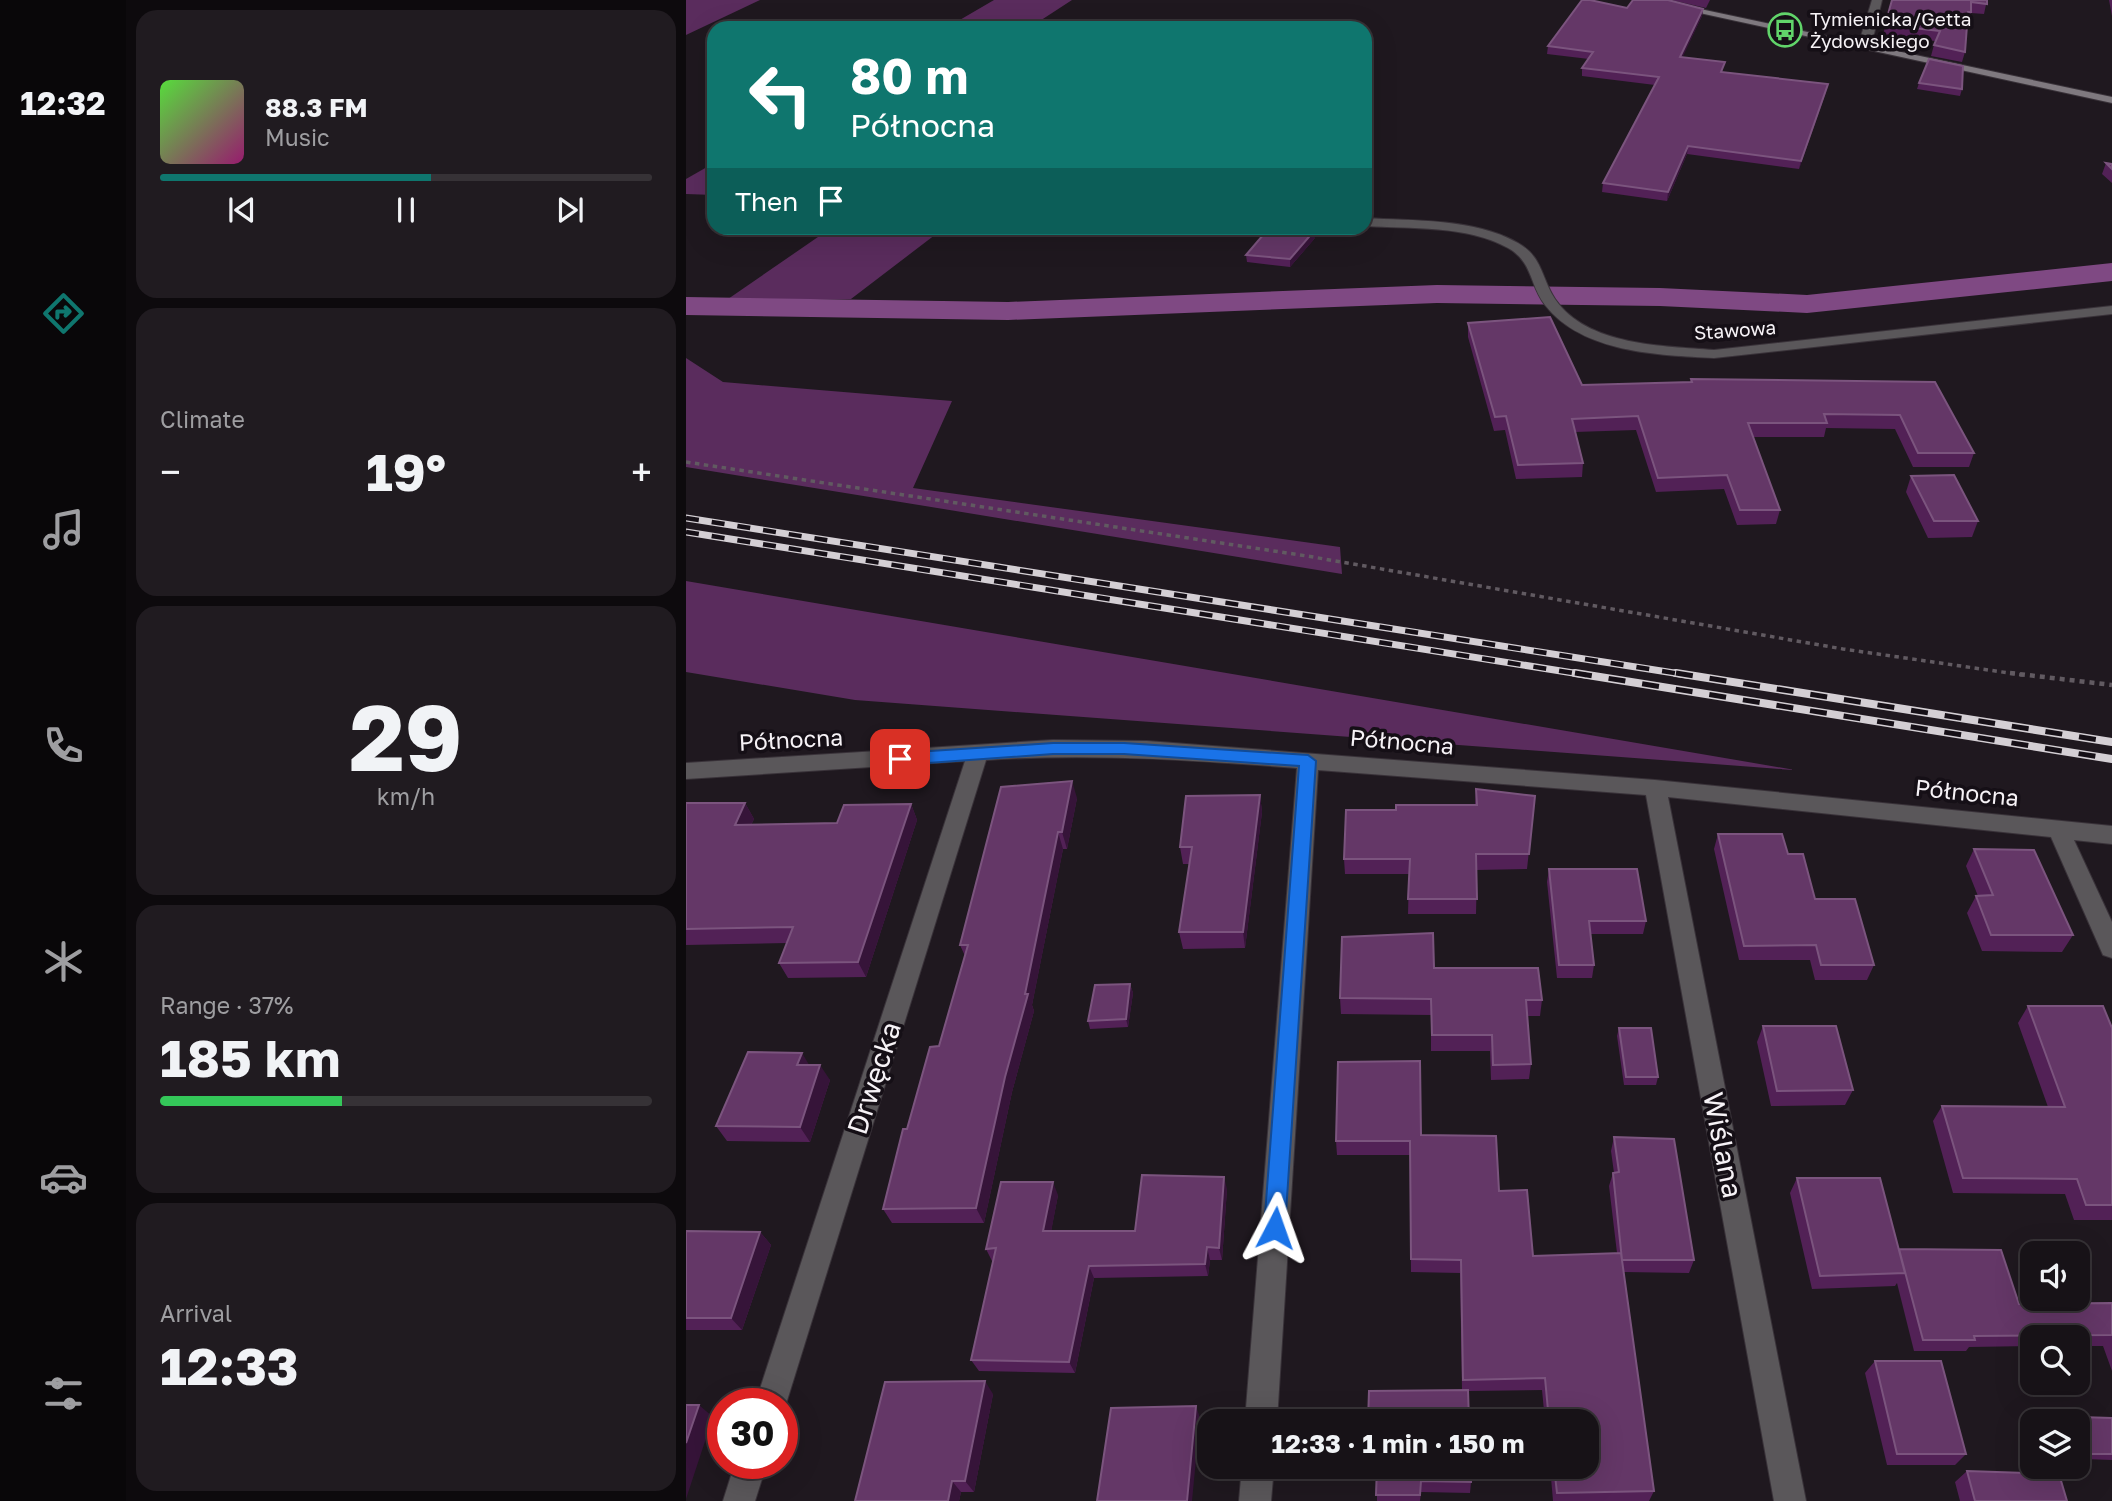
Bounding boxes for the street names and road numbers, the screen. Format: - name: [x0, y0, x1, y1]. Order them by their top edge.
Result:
- street label: Stawowa: [1693, 315, 1777, 344]
- street label: Północna: [738, 722, 844, 756]
- street label: Północna: [1349, 723, 1455, 759]
- street label: Północna: [1914, 773, 2020, 811]
- street label: Drwęcka: [840, 1017, 907, 1138]
- street label: Wiślana: [1697, 1089, 1750, 1201]

